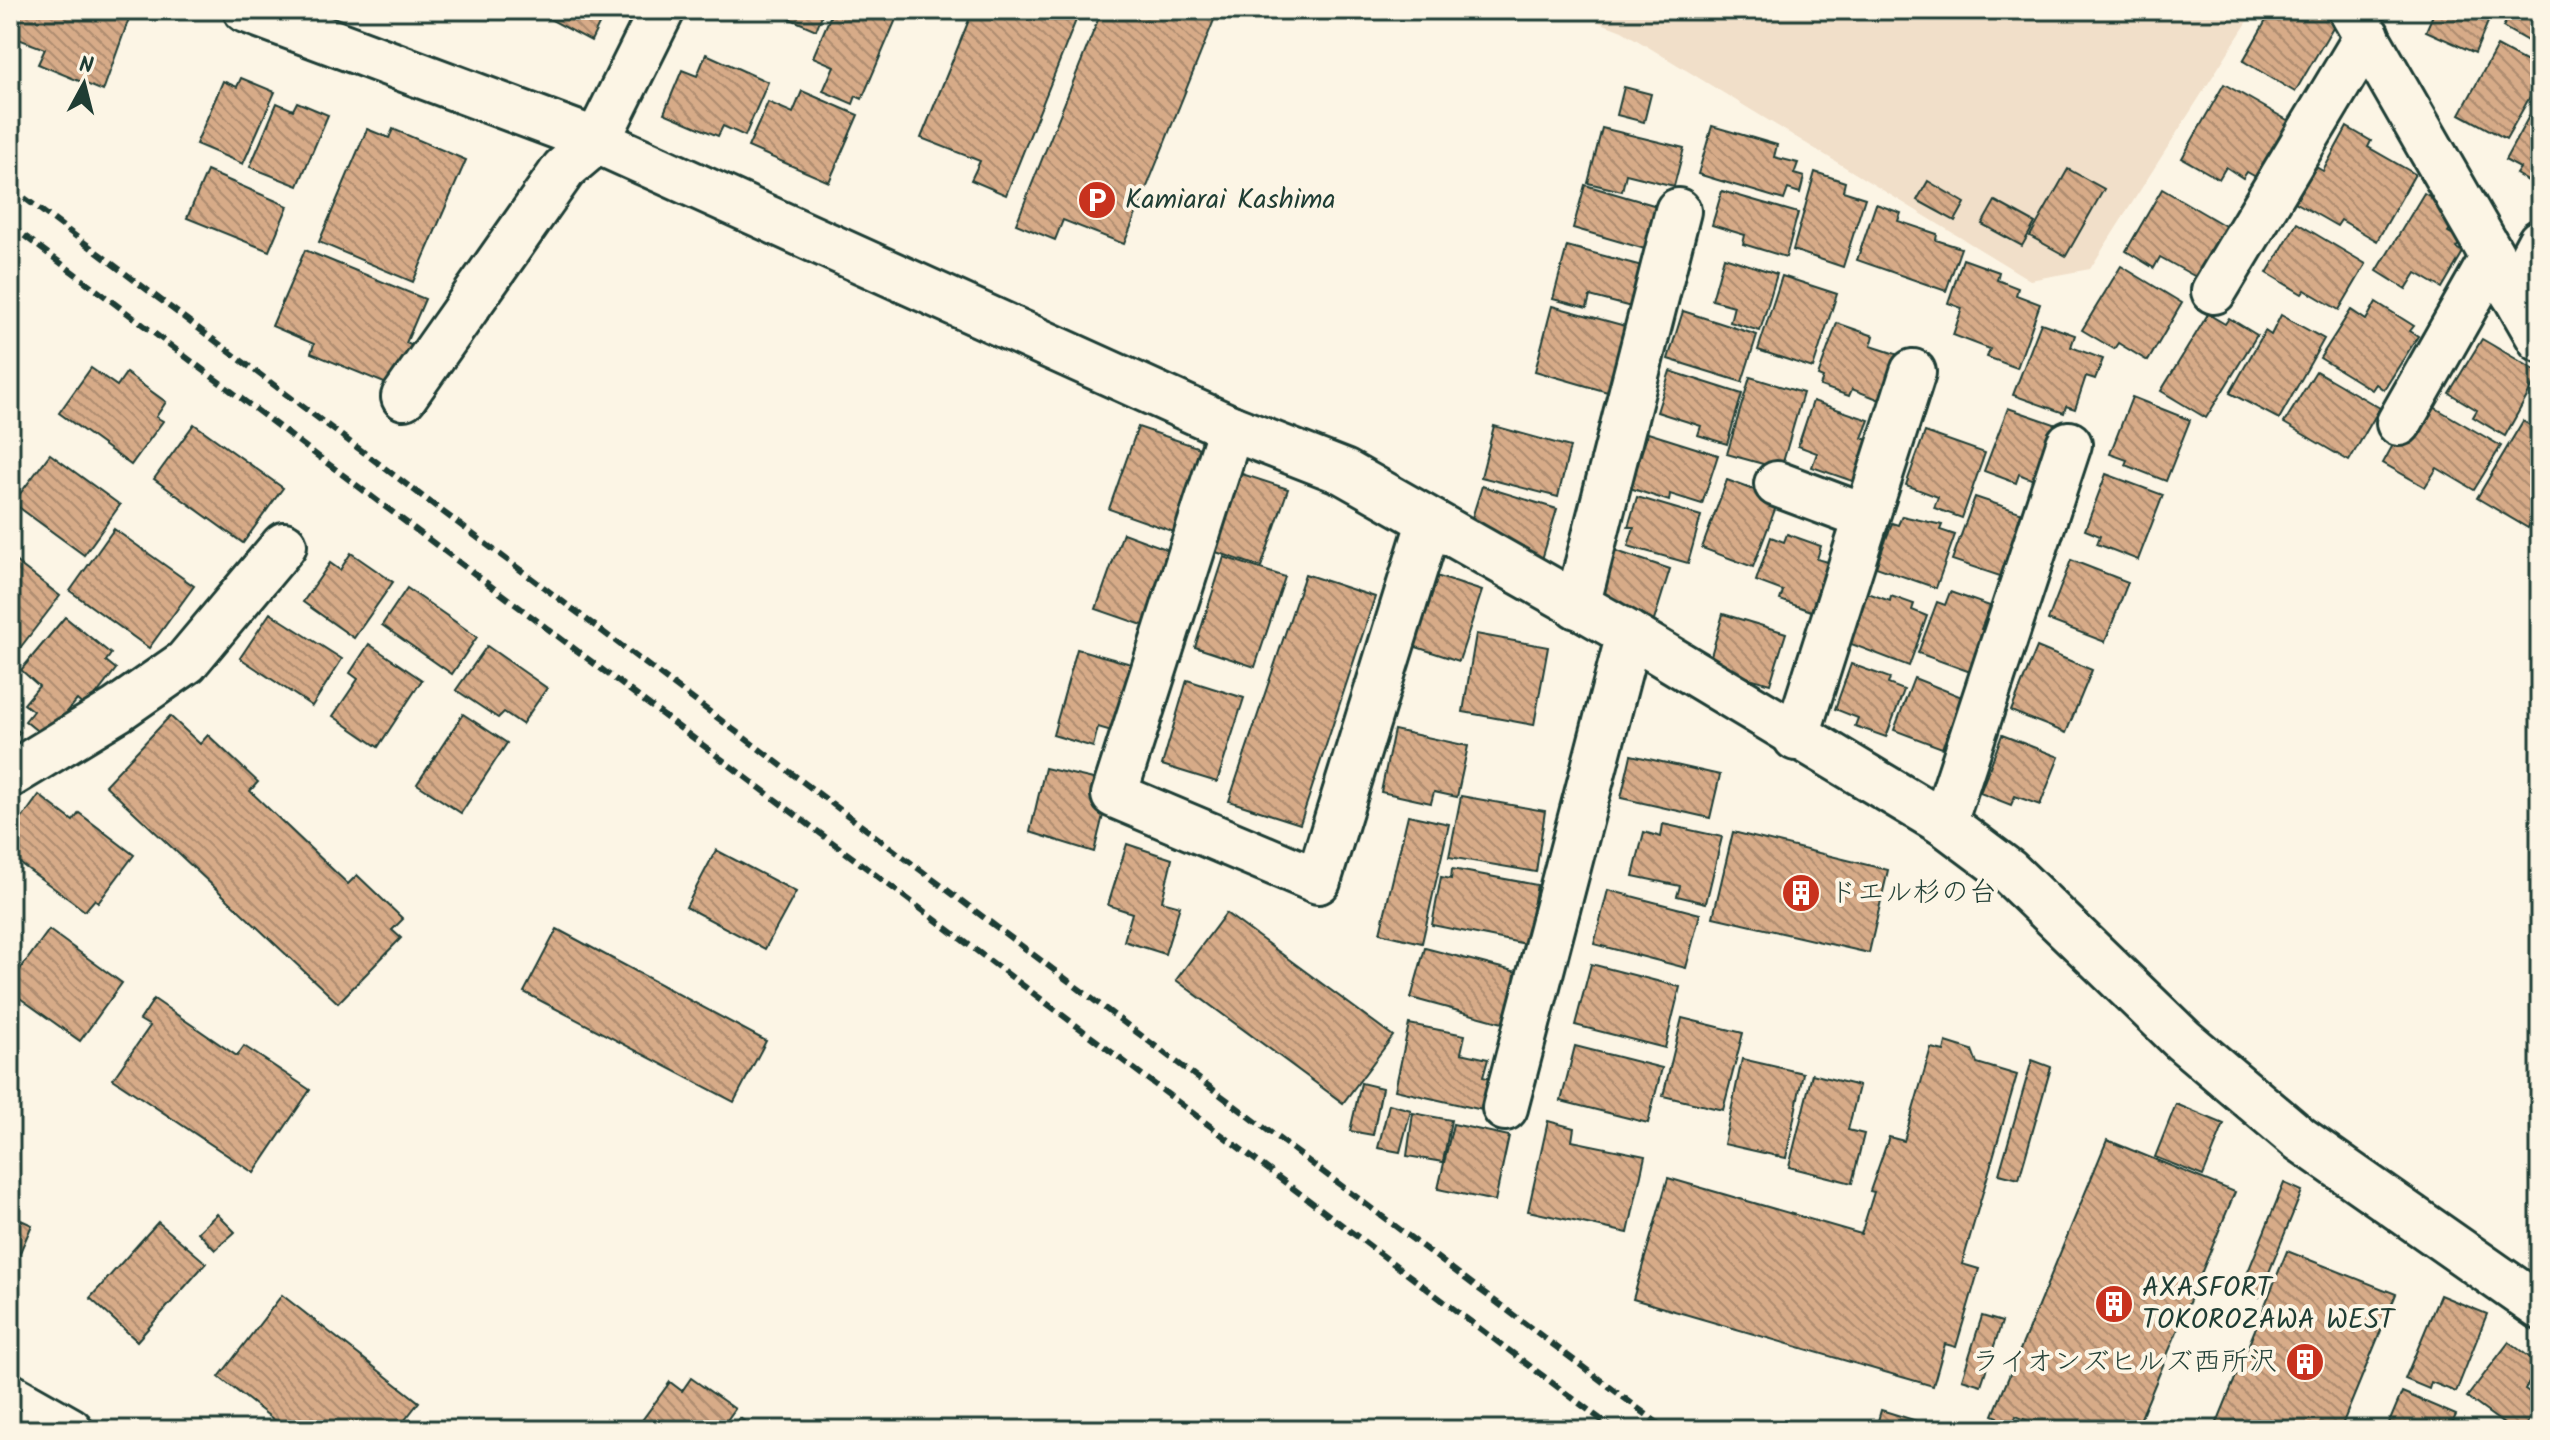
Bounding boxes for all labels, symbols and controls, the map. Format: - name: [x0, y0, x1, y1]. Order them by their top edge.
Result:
- north arrow: [44, 44, 124, 124]
- text: N: [77, 48, 95, 85]
- place label: Kamiarai Kashima: [1125, 178, 1336, 223]
- parking icon: Kamiarai Kashima: [1076, 179, 1118, 221]
- place label: ドエル杉の台: [1829, 871, 1997, 916]
- building icon: ドエル杉の台: [1780, 872, 1822, 914]
- place label: AXASFORT TOKOROZAWA WEST: [2142, 1266, 2396, 1343]
- building icon: AXASFORT TOKOROZAWA WEST: [2093, 1283, 2135, 1325]
- place label: ライオンズヒルズ西所沢: [1972, 1340, 2277, 1385]
- building icon: ライオンズヒルズ西所沢: [2284, 1341, 2326, 1383]

